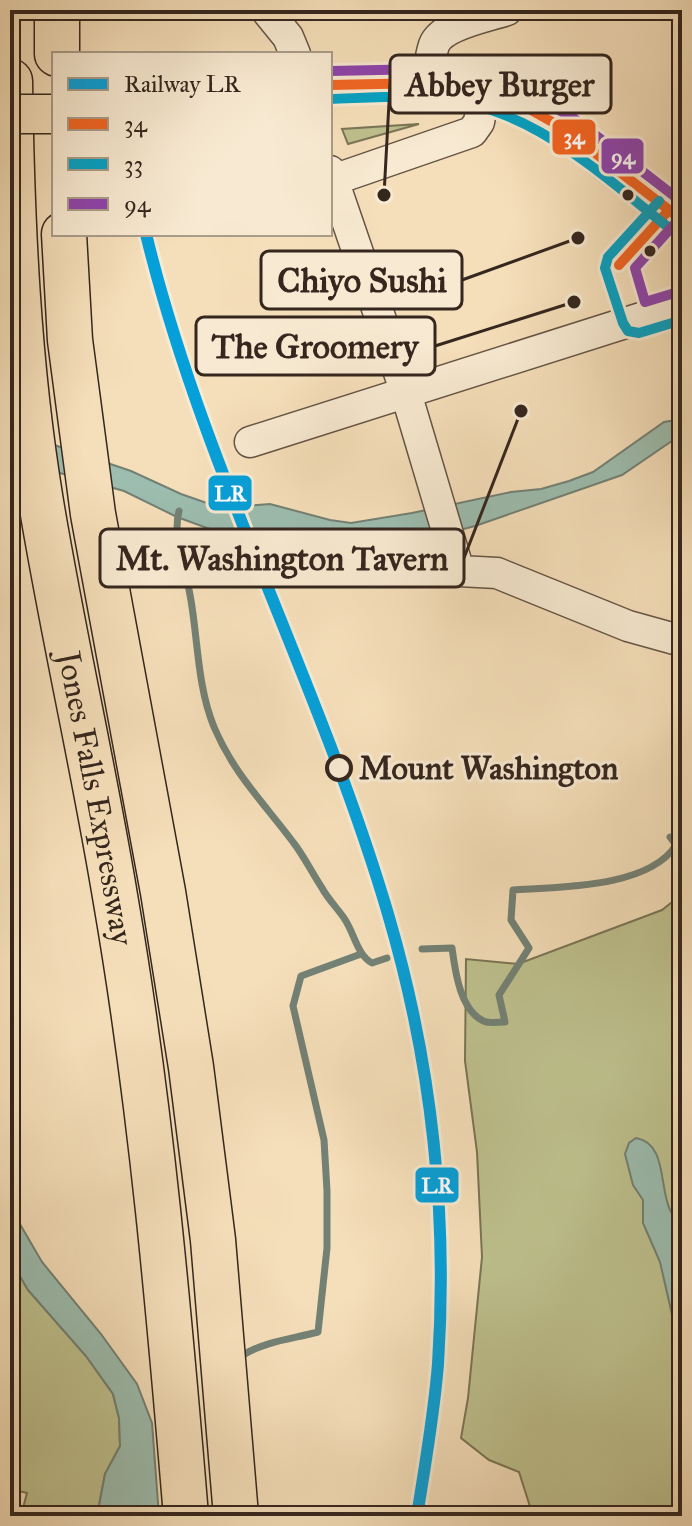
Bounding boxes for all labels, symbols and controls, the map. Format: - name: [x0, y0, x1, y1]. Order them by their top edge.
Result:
- legend: [52, 52, 332, 236]
- callout: Abbey Burger: [390, 55, 611, 113]
- text: Abbey Burger: [403, 64, 596, 105]
- text: Railway LR: [124, 69, 242, 99]
- text: 34: [124, 109, 148, 139]
- line badge: 34: [551, 118, 597, 156]
- text: 34: [563, 123, 586, 150]
- line badge: 94: [600, 137, 645, 175]
- text: 94: [611, 143, 637, 170]
- text: 33: [124, 149, 143, 179]
- unlabelled marker: [620, 187, 636, 203]
- text: 94: [124, 189, 151, 219]
- unlabelled marker: [642, 243, 658, 259]
- callout: Chiyo Sushi: [261, 251, 462, 309]
- text: Chiyo Sushi: [277, 260, 447, 301]
- callout: The Groomery: [196, 317, 435, 375]
- text: The Groomery: [212, 326, 420, 367]
- line badge: LR: [207, 474, 253, 512]
- text: LR: [214, 480, 247, 507]
- callout: Mt. Washington Tavern: [100, 529, 464, 587]
- text: Mt. Washington Tavern: [116, 538, 449, 579]
- street label: Jones Falls Expressway: [48, 645, 142, 949]
- place label: Mount Washington: [359, 749, 619, 788]
- marker: Mount Washington: [326, 755, 352, 781]
- line badge: LR: [414, 1166, 460, 1204]
- text: LR: [421, 1172, 454, 1199]

